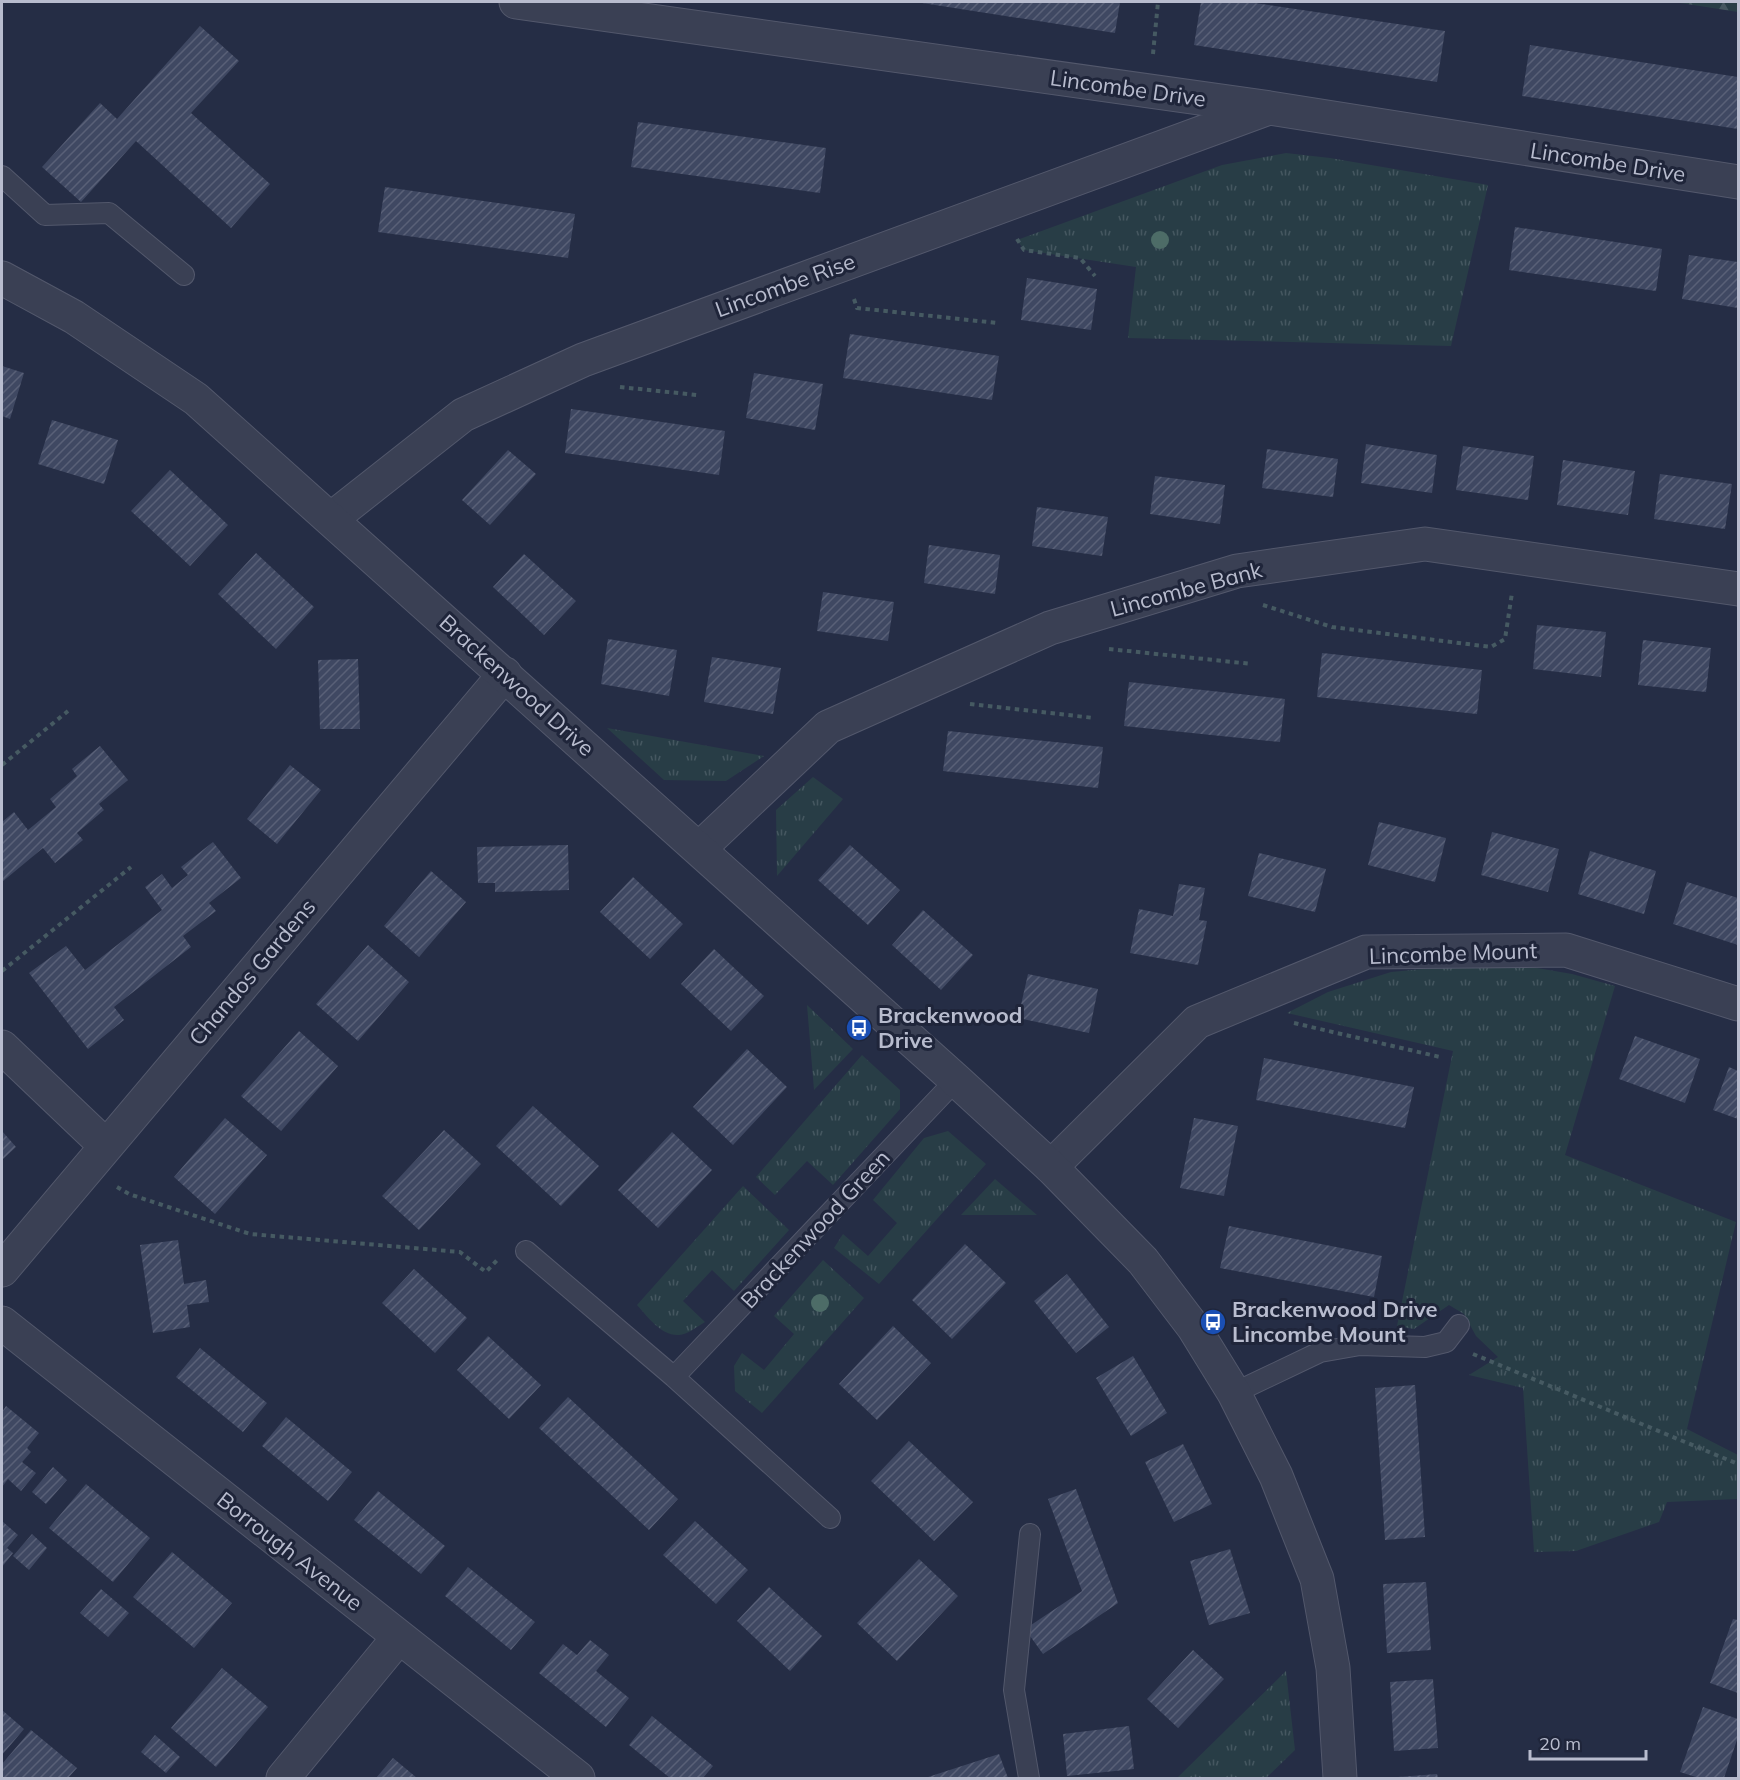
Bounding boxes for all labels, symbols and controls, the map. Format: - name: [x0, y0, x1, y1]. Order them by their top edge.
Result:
- street label: Lincombe Drive: [1048, 63, 1208, 113]
- street label: Lincombe Drive: [1528, 136, 1688, 188]
- street label: Lincombe Rise: [711, 247, 859, 323]
- street label: Lincombe Bank: [1107, 555, 1266, 623]
- street label: Brackenwood Drive: [434, 608, 600, 762]
- street label: Chandos Gardens: [183, 893, 321, 1051]
- street label: Lincombe Mount: [1368, 936, 1538, 970]
- place label: Brackenwood Drive: [878, 1001, 1022, 1054]
- bus stop icon: Brackenwood Drive: [844, 1013, 874, 1043]
- street label: Brackenwood Green: [734, 1144, 896, 1314]
- place label: Brackenwood Drive Lincombe Mount: [1232, 1295, 1437, 1348]
- bus stop icon: Brackenwood Drive Lincombe Mount: [1198, 1307, 1228, 1337]
- street label: Borrough Avenue: [212, 1485, 368, 1617]
- scale bar: [1530, 1723, 1646, 1761]
- text: 20 m: [1539, 1732, 1581, 1755]

